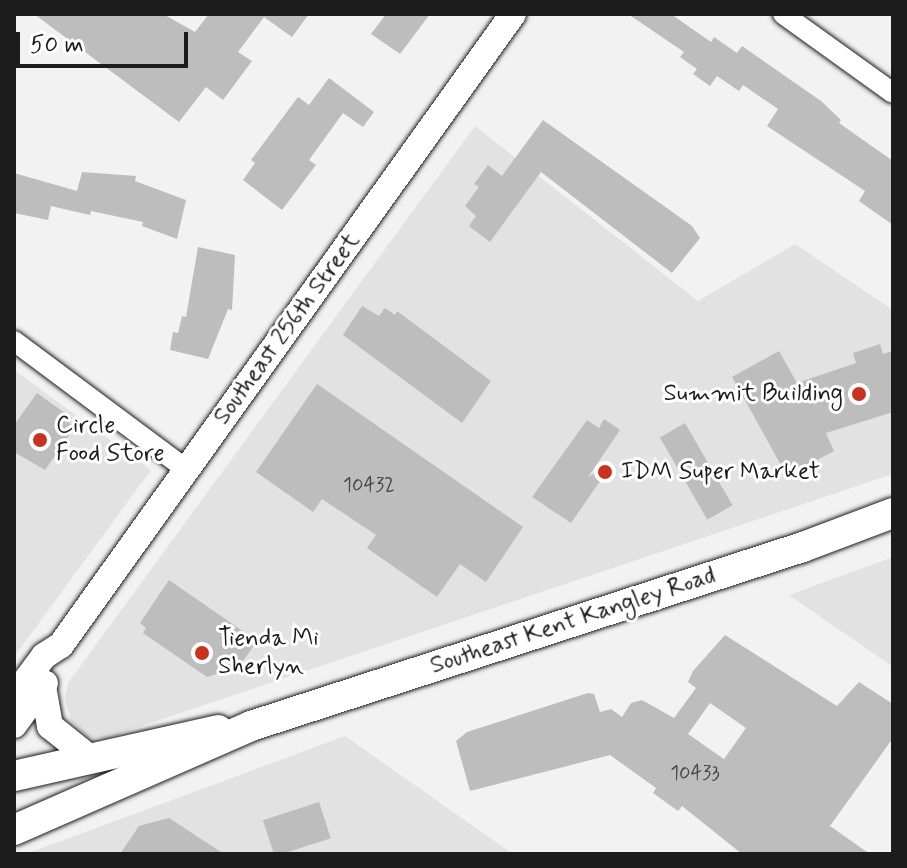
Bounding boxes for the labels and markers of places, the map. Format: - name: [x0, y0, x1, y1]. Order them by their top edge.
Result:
- place label: Summit Building: [664, 380, 843, 408]
- marker: Summit Building: [850, 385, 868, 403]
- place label: Circle Food Store: [56, 412, 161, 468]
- marker: Circle Food Store: [31, 431, 49, 449]
- place label: IDM Super Market: [621, 458, 822, 486]
- marker: IDM Super Market: [596, 463, 614, 481]
- place label: Tienda Mi Sherlyn: [218, 625, 319, 681]
- marker: Tienda Mi Sherlyn: [193, 644, 211, 662]

